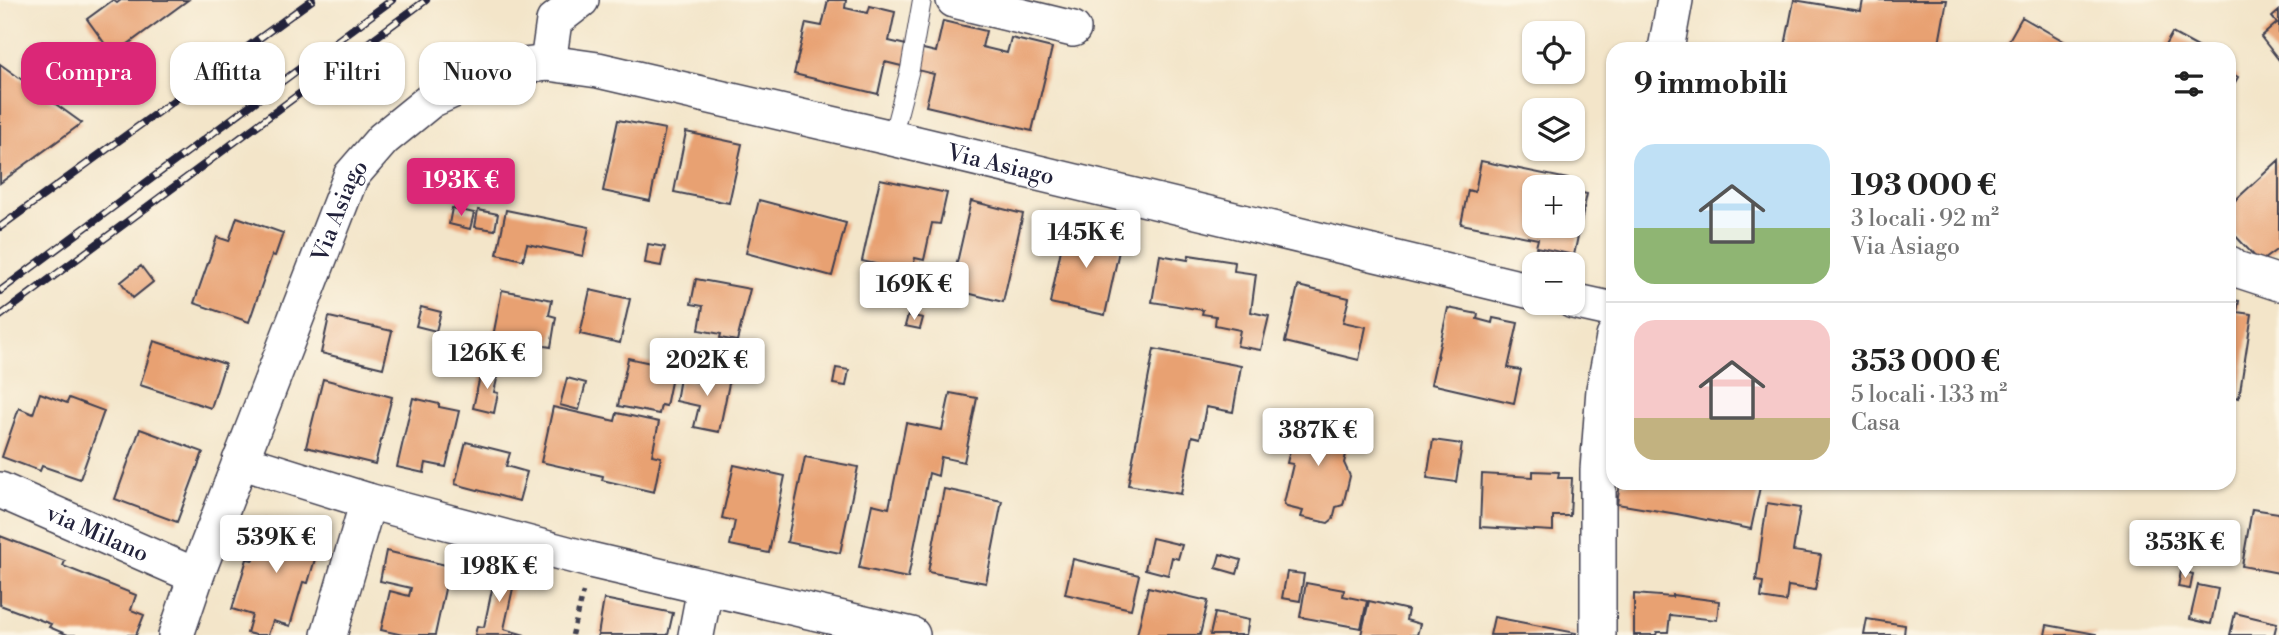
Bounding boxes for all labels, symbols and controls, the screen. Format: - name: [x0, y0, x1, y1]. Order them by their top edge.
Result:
- map controls: [1522, 21, 1585, 315]
- button: locate: [1522, 21, 1585, 84]
- chip: Compra: [21, 42, 156, 105]
- chip: Affitta: [170, 42, 285, 105]
- chip: Filtri: [299, 42, 405, 105]
- chip: Nuovo: [419, 42, 536, 105]
- text: 9 immobili: [1634, 65, 1787, 103]
- icon: filters: [2170, 65, 2208, 103]
- button: layers: [1522, 98, 1585, 161]
- street label: Via Asiago: [943, 139, 1057, 191]
- street label: Via Asiago: [306, 154, 374, 267]
- pin: 193K €: [404, 158, 518, 218]
- text: 193K €: [423, 167, 499, 195]
- text: 193 000 €: [1851, 167, 1996, 205]
- icon: home: [1690, 172, 1774, 256]
- button: +: [1522, 175, 1585, 238]
- text: 3 locali · 92 m²: [1851, 205, 1999, 233]
- pin: 145K €: [1029, 210, 1143, 270]
- text: 145K €: [1047, 219, 1125, 247]
- text: Via Asiago: [1851, 233, 1960, 261]
- button: −: [1522, 252, 1585, 315]
- pin: 169K €: [857, 262, 971, 322]
- text: 169K €: [876, 271, 952, 299]
- pin: 126K €: [430, 332, 544, 391]
- pin: 202K €: [650, 338, 764, 398]
- text: 126K €: [448, 340, 526, 368]
- text: 353 000 €: [1851, 343, 2000, 381]
- text: 202K €: [666, 347, 748, 375]
- icon: home: [1690, 348, 1774, 432]
- text: 5 locali · 133 m²: [1851, 381, 2007, 409]
- pin: 387K €: [1261, 408, 1375, 468]
- text: Casa: [1851, 409, 1900, 437]
- text: 387K €: [1279, 417, 1357, 445]
- street label: via Milano: [41, 499, 153, 569]
- pin: 539K €: [219, 516, 333, 575]
- pin: 353K €: [2128, 520, 2242, 580]
- text: 539K €: [236, 524, 316, 552]
- text: 353K €: [2145, 529, 2225, 557]
- pin: 198K €: [442, 544, 556, 604]
- text: 198K €: [460, 553, 538, 581]

